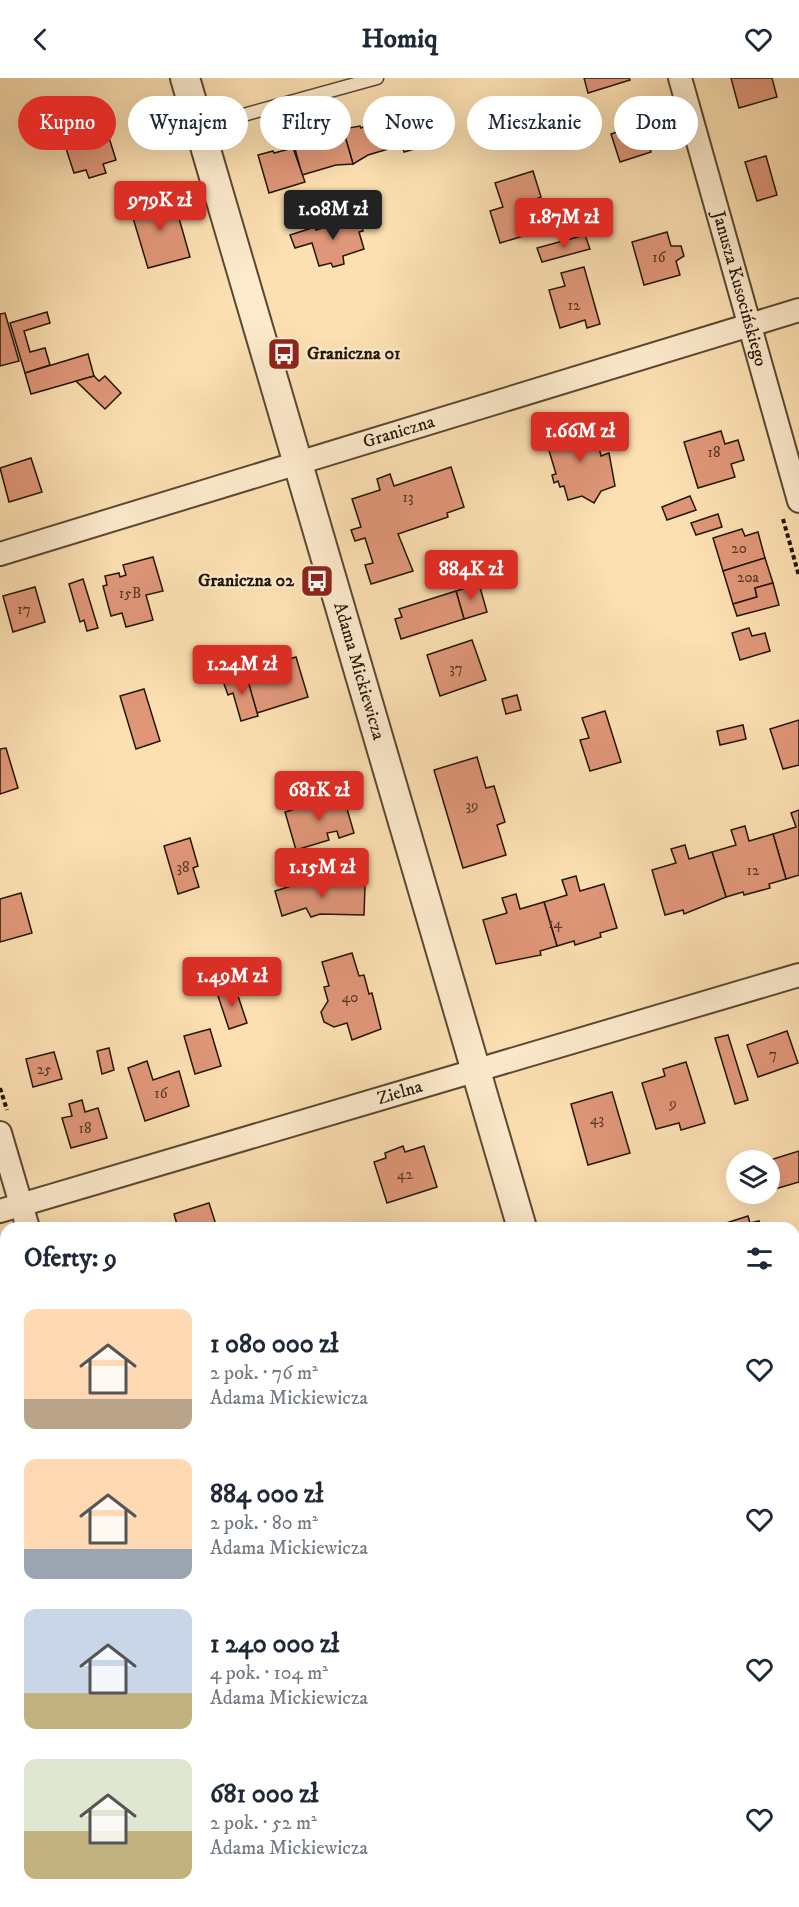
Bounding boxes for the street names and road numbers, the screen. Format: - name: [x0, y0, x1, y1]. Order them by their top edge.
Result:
- street label: Janusza Kusocińskiego: [706, 207, 772, 369]
- street label: Graniczna: [360, 411, 438, 453]
- street label: Adama Mickiewicza: [328, 600, 389, 743]
- street label: Zielna: [375, 1076, 425, 1110]

